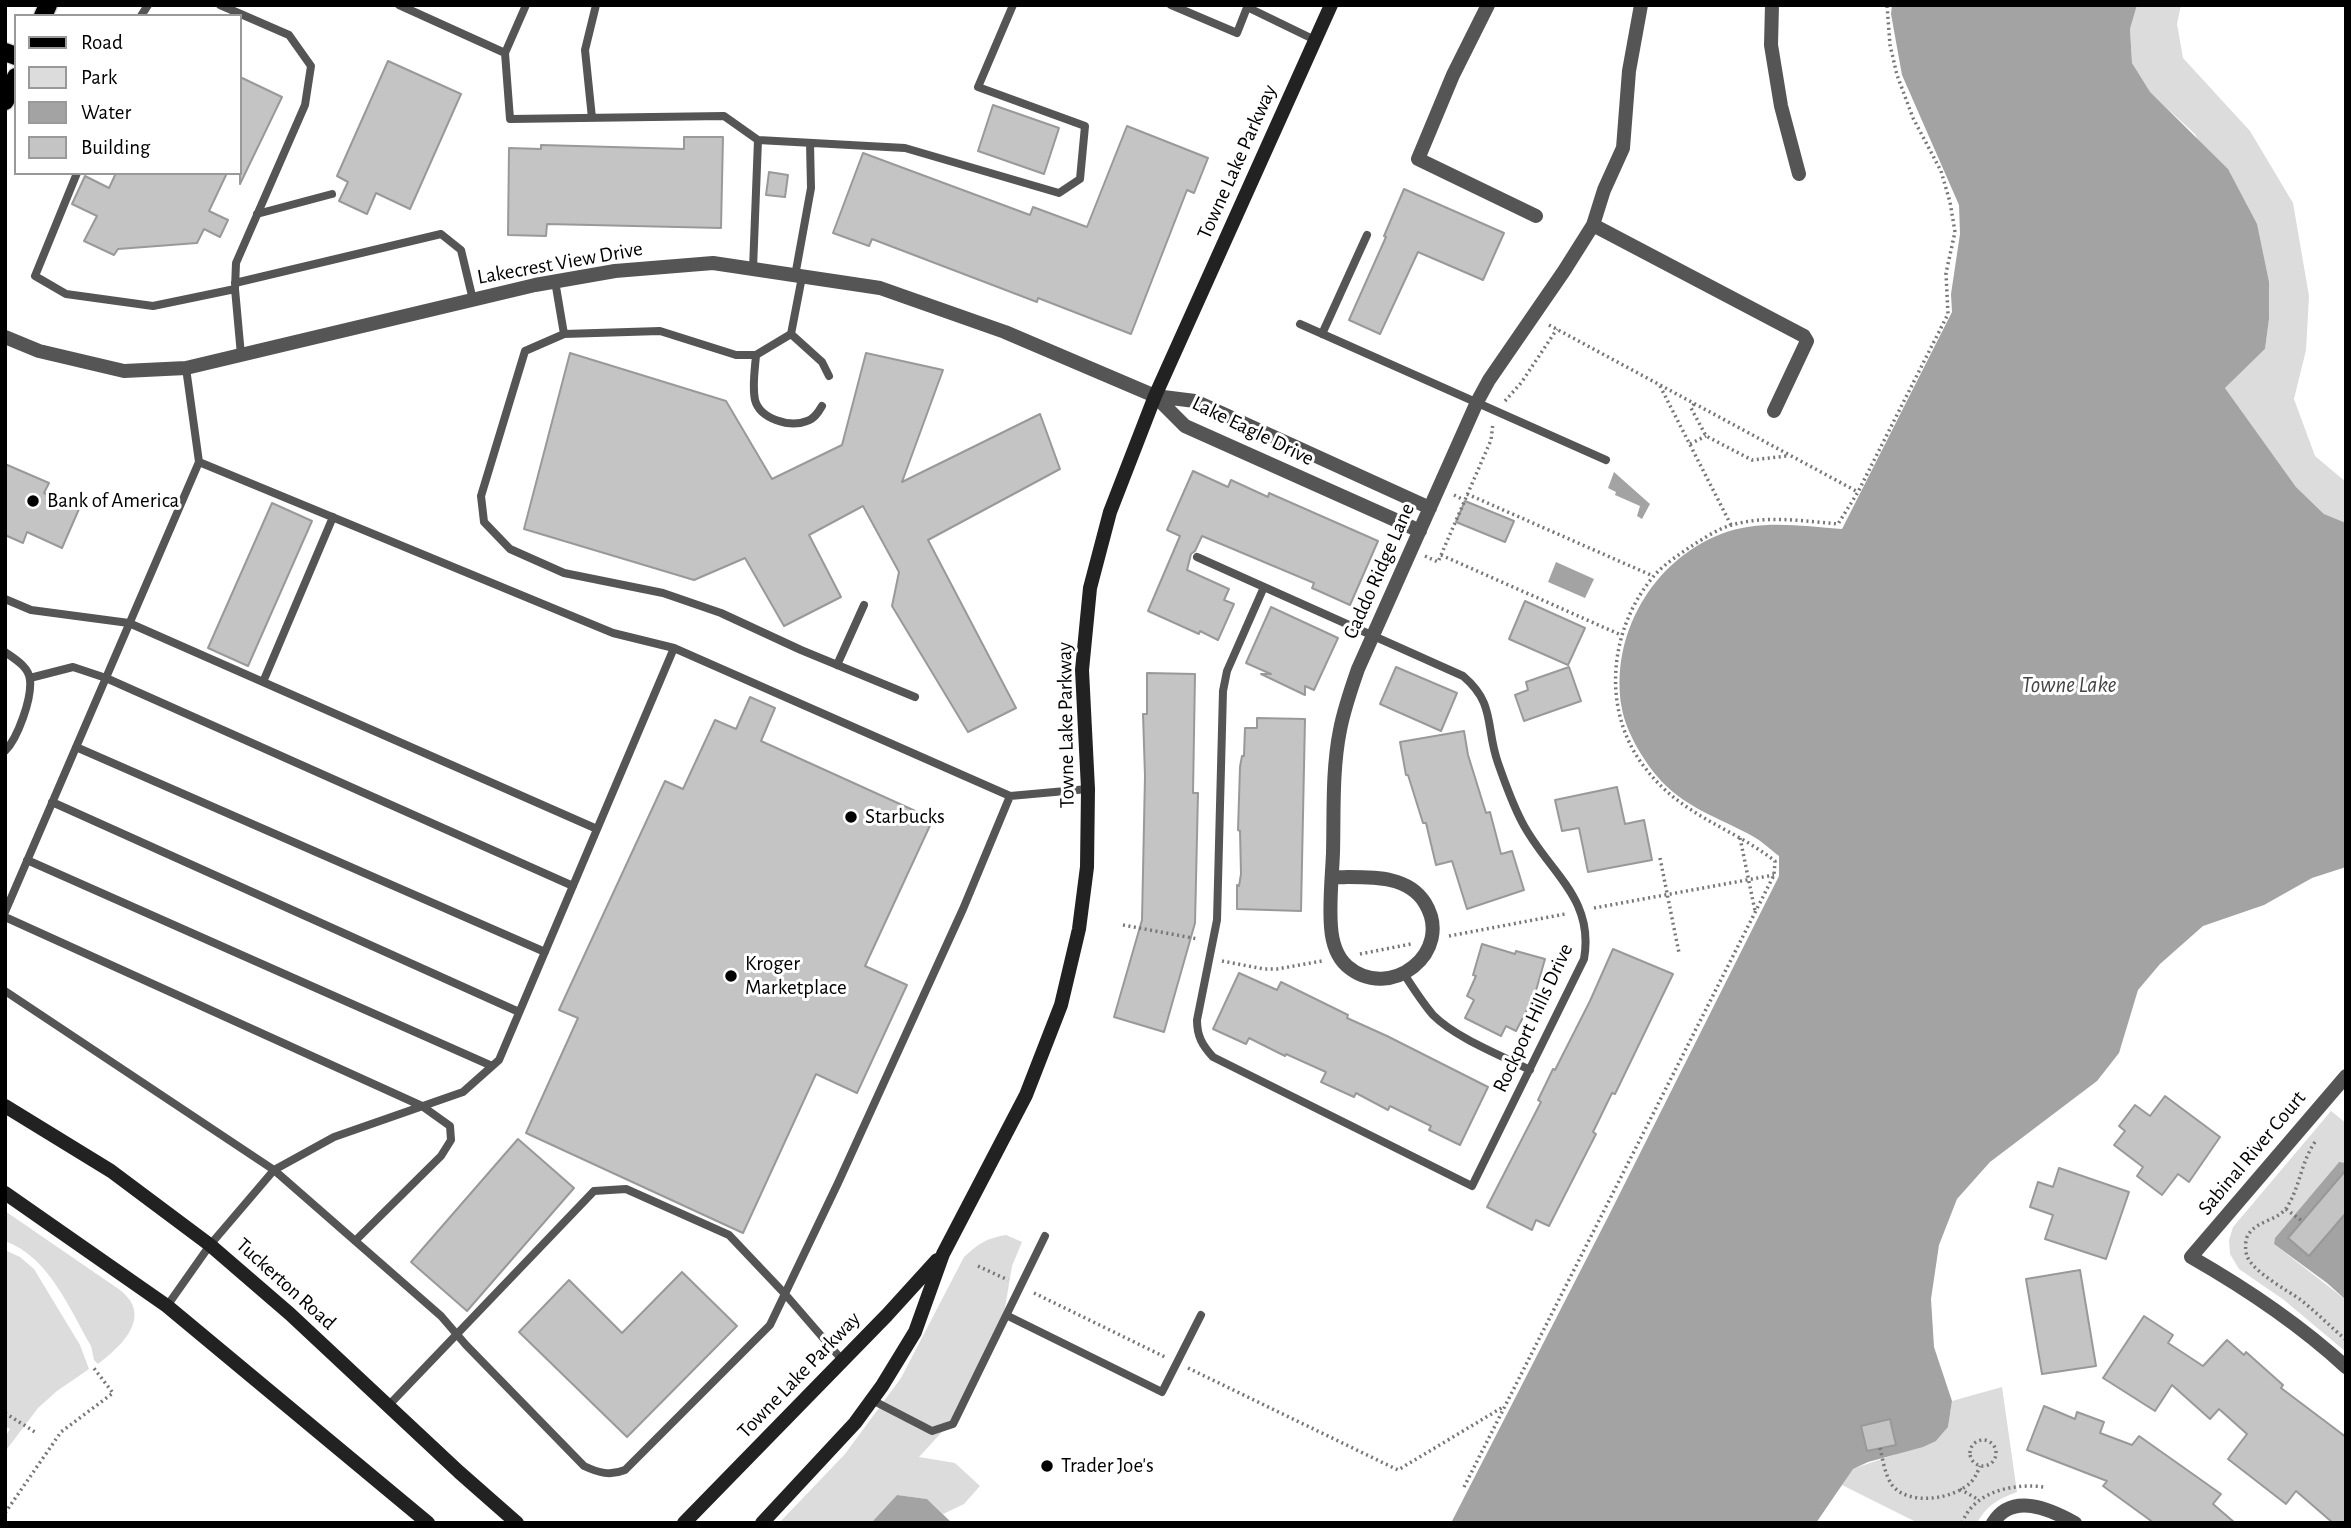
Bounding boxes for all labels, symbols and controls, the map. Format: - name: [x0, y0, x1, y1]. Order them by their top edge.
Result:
- legend: [14, 14, 242, 175]
- text: Road: [81, 32, 123, 53]
- text: Park: [81, 67, 117, 88]
- street label: Towne Lake Parkway: [1192, 81, 1282, 243]
- text: Water: [81, 102, 131, 123]
- text: Building: [81, 137, 150, 158]
- street label: Lakecrest View Drive: [475, 236, 645, 290]
- street label: Lake Eagle Drive: [1188, 391, 1318, 471]
- place label: Bank of America: [47, 488, 179, 514]
- marker: Bank of America: [25, 493, 41, 509]
- street label: Caddo Ridge Lane: [1338, 499, 1420, 643]
- street label: Towne Lake Parkway: [1052, 642, 1080, 808]
- water label: Towne Lake: [2021, 671, 2117, 699]
- place label: Starbucks: [865, 804, 945, 830]
- marker: Starbucks: [843, 809, 859, 825]
- street label: Rockport Hills Drive: [1487, 940, 1579, 1096]
- place label: Kroger Marketplace: [745, 951, 847, 1001]
- marker: Kroger Marketplace: [723, 968, 739, 984]
- street label: Sabinal River Court: [2193, 1086, 2311, 1220]
- street label: Tuckerton Road: [231, 1233, 341, 1335]
- street label: Towne Lake Parkway: [732, 1306, 866, 1444]
- place label: Trader Joe's: [1061, 1453, 1154, 1479]
- marker: Trader Joe's: [1039, 1458, 1055, 1474]

